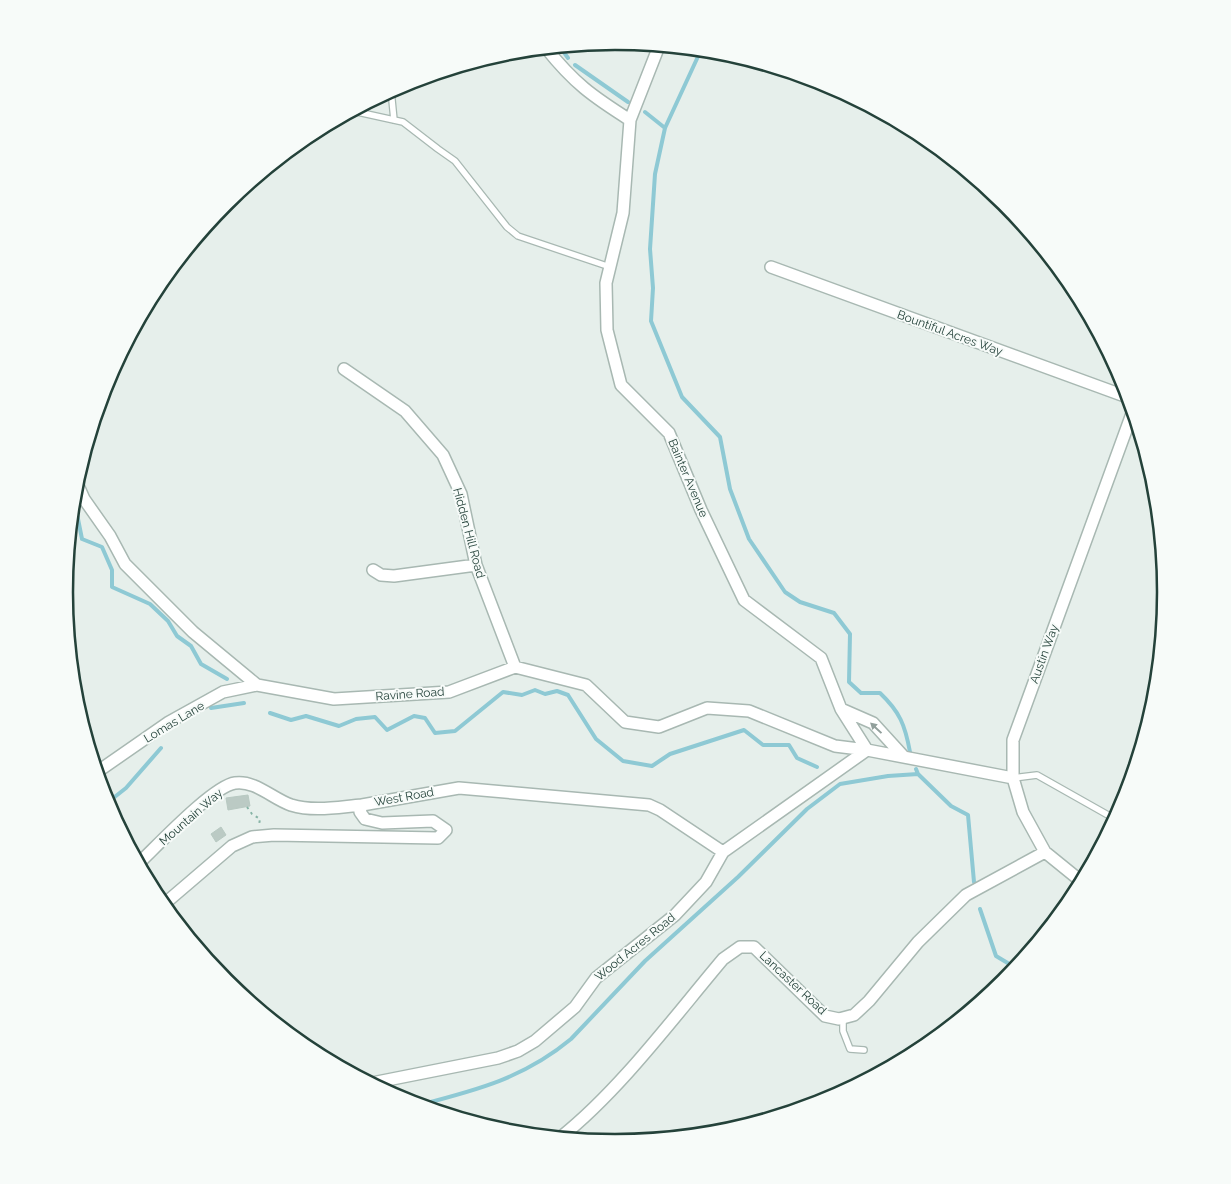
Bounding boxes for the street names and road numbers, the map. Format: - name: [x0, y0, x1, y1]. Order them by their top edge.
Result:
- street label: Bountiful Acres Way: [895, 307, 1005, 359]
- street label: Bainter Avenue: [665, 437, 711, 519]
- street label: Hidden Hill Road: [450, 486, 488, 580]
- street label: Austin Way: [1027, 622, 1061, 686]
- street label: Ravine Road: [375, 685, 445, 703]
- street label: Lomas Lane: [141, 698, 207, 746]
- street label: Mountain Way: [157, 785, 226, 848]
- street label: West Road: [373, 785, 435, 809]
- street label: Wood Acres Road: [592, 910, 678, 984]
- street label: Lancaster Road: [757, 948, 829, 1018]

